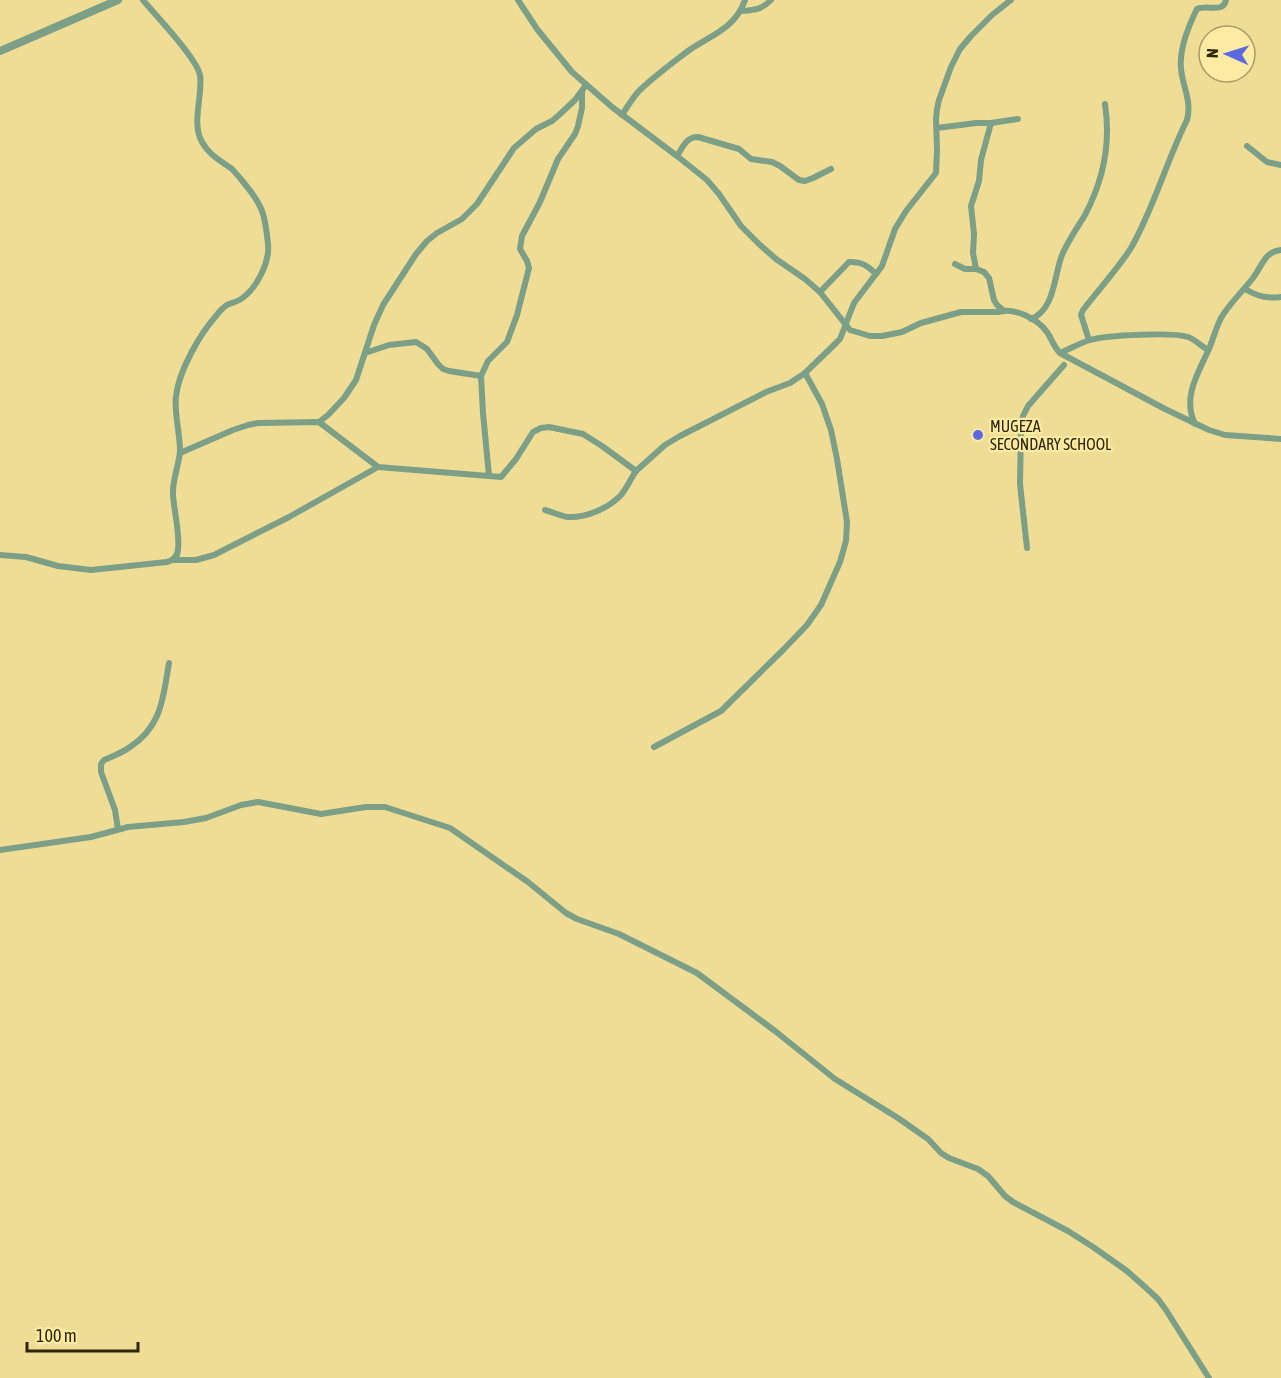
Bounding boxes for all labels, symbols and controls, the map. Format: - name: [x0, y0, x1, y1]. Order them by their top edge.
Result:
- north arrow: [1197, 24, 1257, 84]
- text: N: [1203, 48, 1221, 58]
- place label: MUGEZA SECONDARY SCHOOL: [990, 417, 1112, 453]
- marker: MUGEZA SECONDARY SCHOOL: [971, 428, 985, 442]
- scale bar: [27, 1315, 138, 1353]
- text: 100 m: [36, 1325, 77, 1346]

